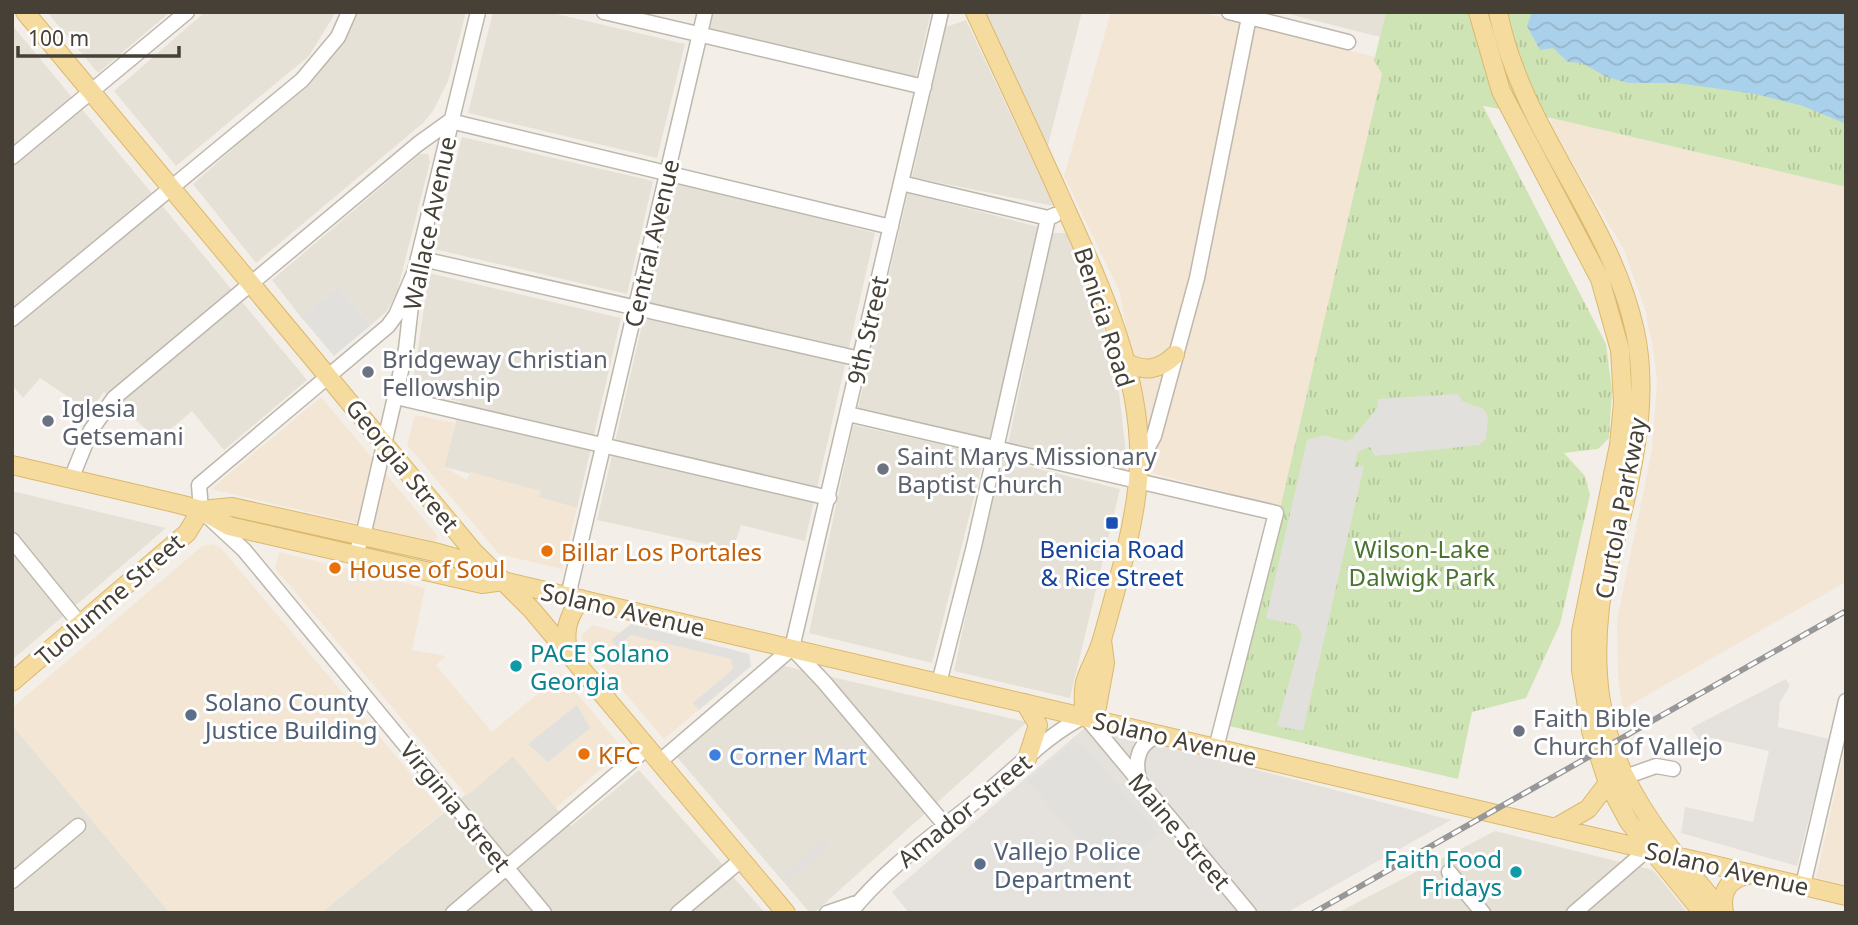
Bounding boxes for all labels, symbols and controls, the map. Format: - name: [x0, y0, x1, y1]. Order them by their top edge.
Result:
- scale bar: [18, 14, 178, 58]
- text: 100 m: [28, 24, 89, 52]
- street label: Wallace Avenue: [394, 133, 464, 313]
- street label: Central Avenue: [616, 156, 686, 330]
- street label: Benicia Road: [1067, 243, 1143, 391]
- street label: 9th Street: [838, 272, 896, 388]
- place label: Bridgeway Christian Fellowship: [382, 342, 608, 403]
- marker: Bridgeway Christian Fellowship: [360, 364, 376, 380]
- place label: Iglesia Getsemani: [62, 391, 184, 452]
- street label: Georgia Street: [339, 391, 467, 539]
- marker: Iglesia Getsemani: [40, 413, 56, 429]
- street label: Curtola Parkway: [1586, 414, 1654, 602]
- place label: Saint Marys Missionary Baptist Church: [897, 439, 1158, 500]
- marker: Saint Marys Missionary Baptist Church: [875, 461, 891, 477]
- marker: Benicia Road & Rice Street: [1104, 515, 1120, 531]
- street label: Tuolumne Street: [28, 525, 190, 673]
- place label: Benicia Road & Rice Street: [1039, 532, 1185, 593]
- park label: Wilson-Lake Dalwigk Park: [1349, 532, 1496, 593]
- place label: Billar Los Portales: [561, 535, 762, 568]
- marker: Billar Los Portales: [539, 543, 555, 559]
- place label: House of Soul: [349, 552, 505, 585]
- marker: House of Soul: [327, 560, 343, 576]
- street label: Solano Avenue: [538, 574, 708, 644]
- place label: PACE Solano Georgia: [530, 636, 670, 697]
- marker: PACE Solano Georgia: [508, 658, 524, 674]
- place label: Solano County Justice Building: [203, 685, 377, 746]
- place label: Faith Bible Church of Vallejo: [1533, 701, 1723, 762]
- street label: Solano Avenue: [1090, 703, 1260, 773]
- marker: Solano County Justice Building: [183, 707, 199, 723]
- marker: Faith Bible Church of Vallejo: [1511, 723, 1527, 739]
- street label: Virginia Street: [393, 734, 519, 878]
- place label: KFC: [598, 738, 640, 771]
- place label: Corner Mart: [729, 739, 867, 772]
- street label: Amador Street: [890, 745, 1038, 874]
- marker: KFC: [576, 746, 592, 762]
- marker: Corner Mart: [707, 747, 723, 763]
- street label: Maine Street: [1121, 766, 1239, 897]
- street label: Solano Avenue: [1642, 833, 1812, 903]
- place label: Vallejo Police Department: [994, 834, 1141, 895]
- place label: Faith Food Fridays: [1384, 842, 1502, 903]
- marker: Vallejo Police Department: [972, 856, 988, 872]
- marker: Faith Food Fridays: [1508, 864, 1524, 880]

